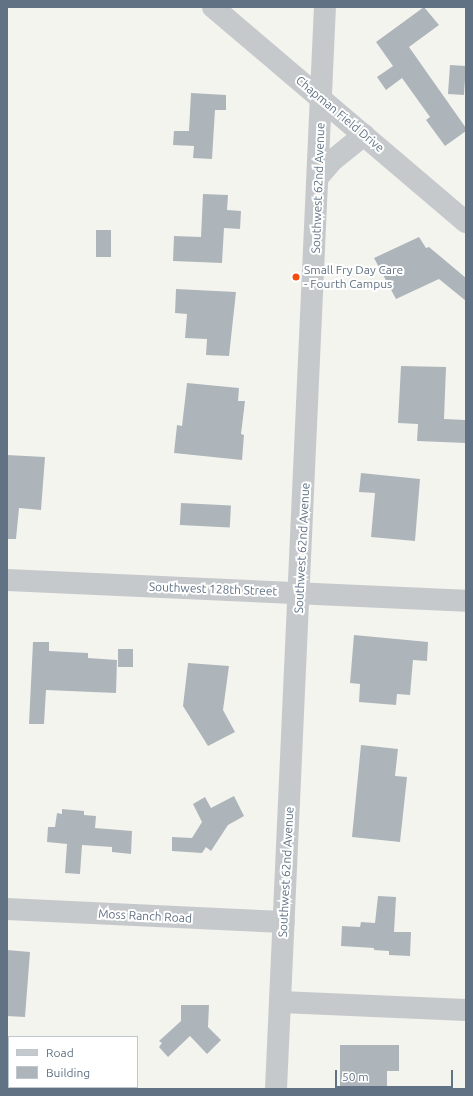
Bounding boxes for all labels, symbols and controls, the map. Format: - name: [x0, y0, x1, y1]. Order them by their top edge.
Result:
- street label: Chapman Field Drive: [293, 73, 387, 155]
- street label: Southwest 62nd Avenue: [309, 122, 327, 254]
- place label: Small Fry Day Care - Fourth Campus: [304, 263, 403, 291]
- marker: Small Fry Day Care - Fourth Campus: [291, 272, 301, 282]
- street label: Southwest 62nd Avenue: [291, 482, 313, 614]
- street label: Southwest 128th Street: [149, 580, 277, 598]
- street label: Southwest 62nd Avenue: [275, 806, 297, 938]
- street label: Moss Ranch Road: [98, 906, 192, 926]
- legend: [8, 1036, 138, 1088]
- text: Road: [46, 1046, 74, 1059]
- scale bar: [337, 1062, 455, 1088]
- text: Building: [46, 1066, 90, 1079]
- text: 50 m: [342, 1070, 369, 1083]

